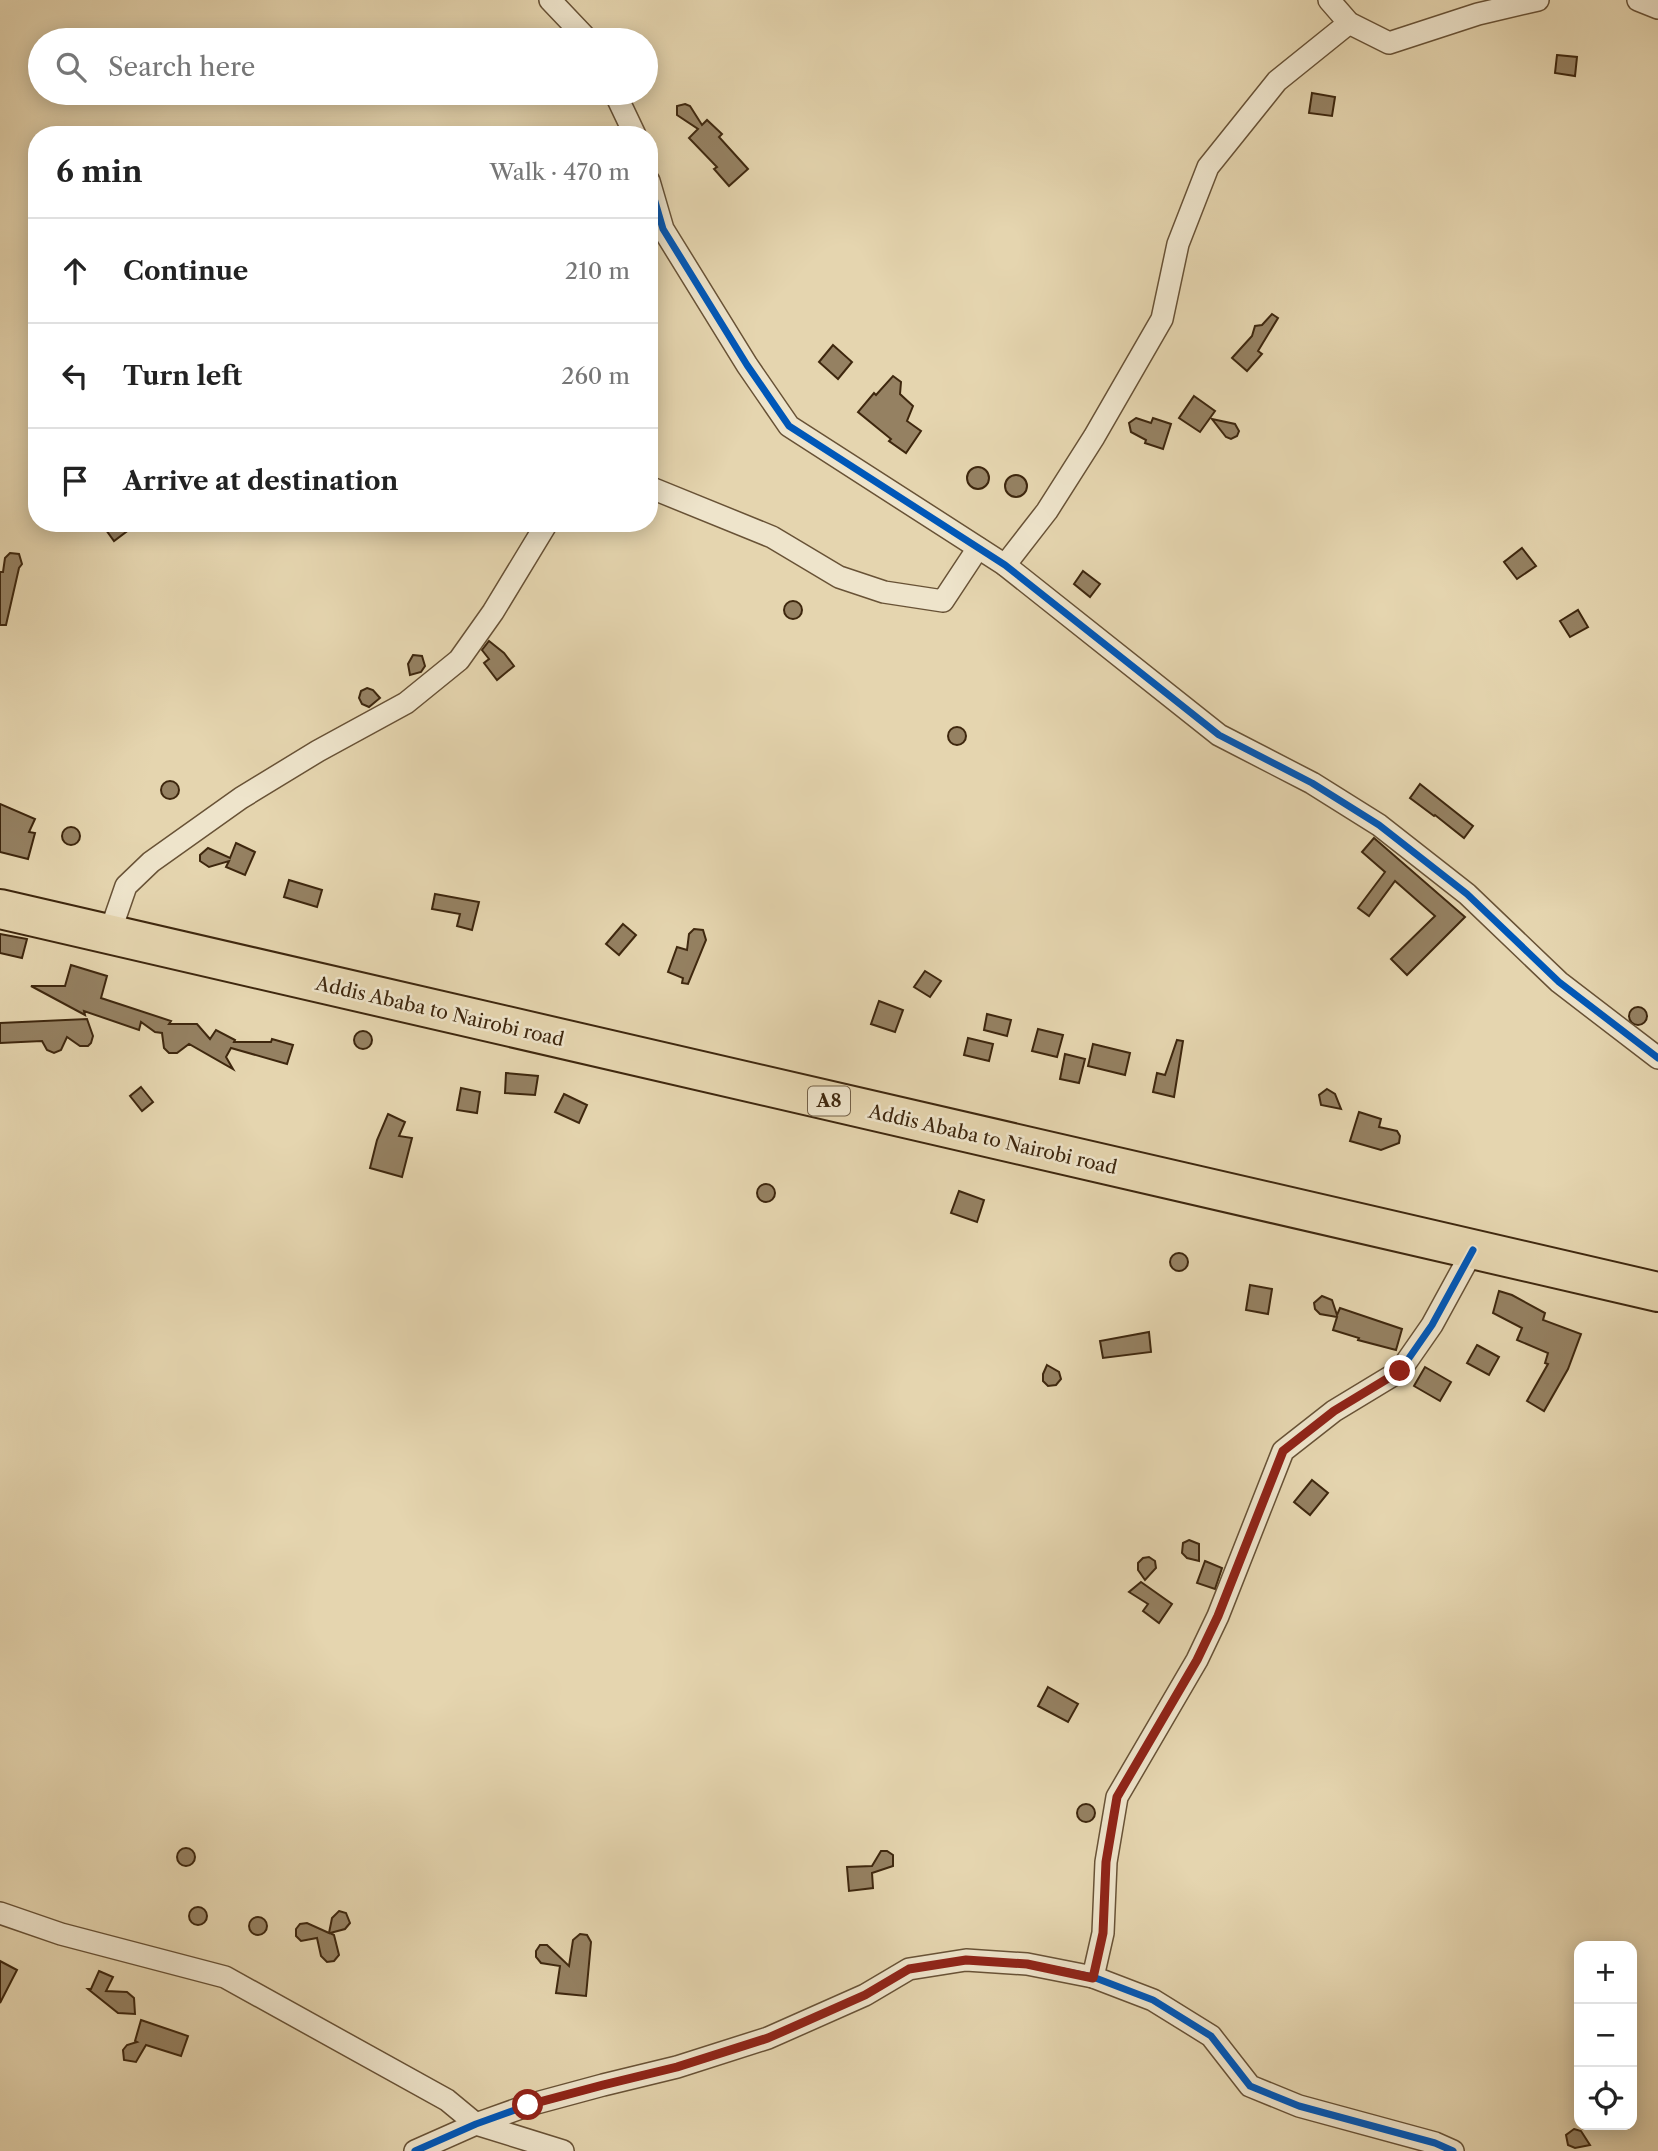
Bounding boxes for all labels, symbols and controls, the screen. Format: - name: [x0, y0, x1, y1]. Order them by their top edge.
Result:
- search box: [28, 28, 658, 105]
- icon: search: [52, 48, 90, 86]
- text: Search here: [108, 51, 255, 83]
- text: 6 min: [56, 153, 143, 190]
- text: Walk · 470 m: [490, 158, 630, 186]
- icon: ahead: [56, 252, 94, 290]
- text: Continue: [123, 255, 248, 287]
- text: 210 m: [565, 257, 630, 285]
- icon: left: [56, 357, 94, 395]
- text: Turn left: [123, 360, 242, 392]
- text: 260 m: [561, 362, 630, 390]
- icon: arrive: [56, 462, 94, 500]
- text: Arrive at destination: [123, 465, 398, 497]
- street label: Addis Ababa to Nairobi road: [312, 971, 567, 1051]
- road number: A8: [808, 1086, 850, 1116]
- street label: Addis Ababa to Nairobi road: [865, 1099, 1120, 1179]
- route end: [1384, 1355, 1415, 1386]
- map controls: [1574, 1941, 1637, 2130]
- button: +: [1574, 1941, 1637, 2004]
- button: −: [1574, 2004, 1637, 2067]
- button: locate: [1574, 2067, 1637, 2130]
- route start: [512, 2089, 543, 2120]

